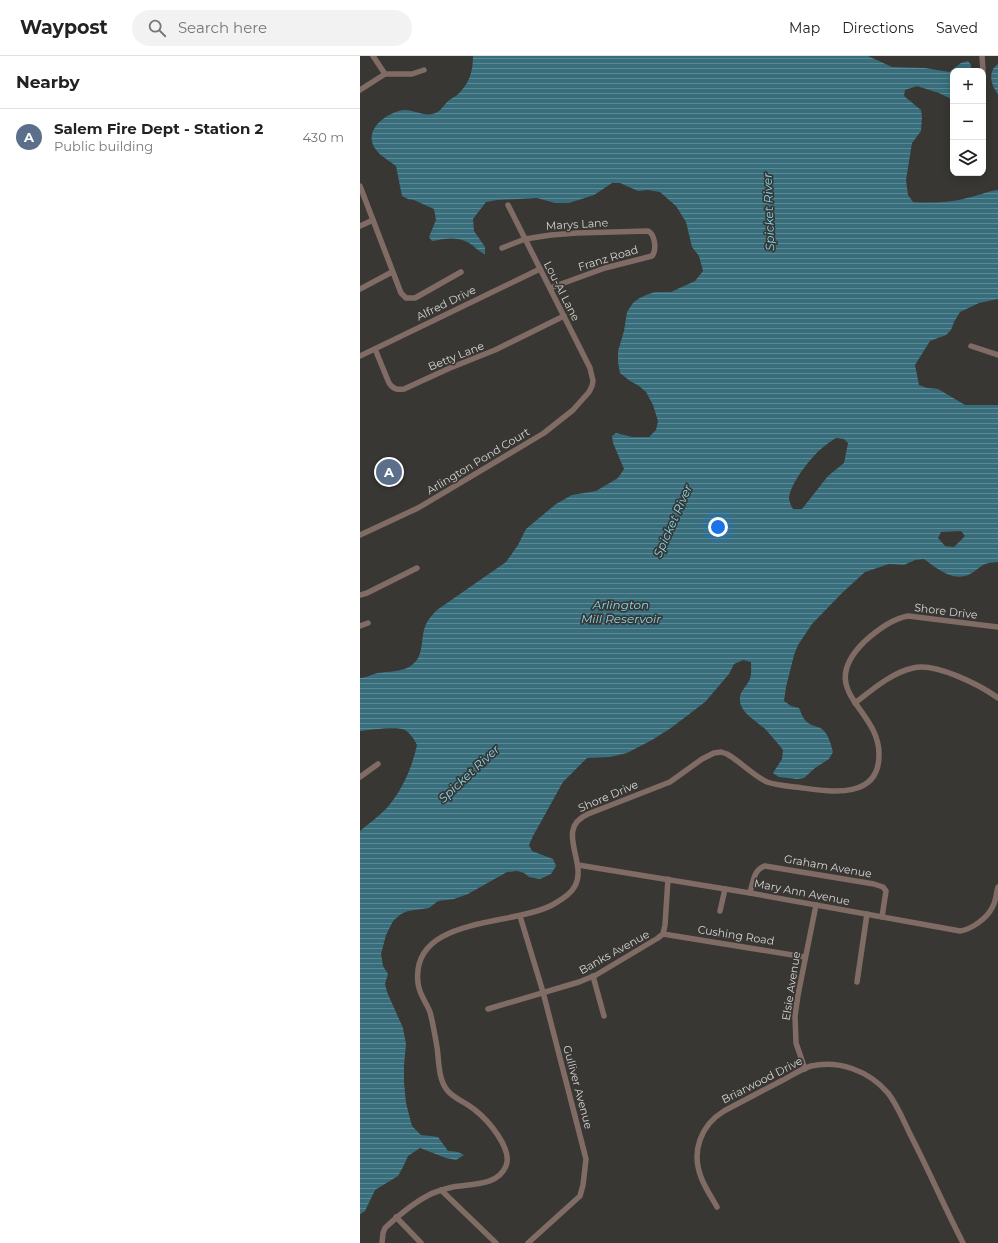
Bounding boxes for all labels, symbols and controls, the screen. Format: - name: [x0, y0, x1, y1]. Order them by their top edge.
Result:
- search box: [132, 10, 412, 46]
- text: Waypost: [20, 16, 108, 39]
- icon: search: [146, 17, 168, 39]
- text: Search here: [178, 18, 267, 37]
- text: Map: [789, 19, 820, 37]
- text: Directions: [842, 19, 914, 37]
- text: Saved: [936, 19, 978, 37]
- map controls: [950, 68, 986, 176]
- button: +: [950, 68, 986, 104]
- text: Nearby: [16, 72, 80, 92]
- button: −: [950, 104, 986, 140]
- text: Salem Fire Dept - Station 2: [54, 119, 263, 138]
- text: A: [24, 129, 34, 145]
- text: 430 m: [302, 129, 344, 145]
- text: Public building: [54, 138, 153, 154]
- button: layers: [950, 140, 986, 176]
- water label: Spicket River: [760, 173, 777, 251]
- street label: Marys Lane: [545, 215, 609, 233]
- street label: Franz Road: [576, 242, 640, 274]
- street label: Lou-Al Lane: [541, 259, 583, 324]
- street label: Alfred Drive: [414, 282, 478, 323]
- street label: Betty Lane: [426, 338, 486, 374]
- street label: Arlington Pond Court: [424, 424, 533, 497]
- pin: A: [376, 457, 402, 487]
- water label: Spicket River: [650, 482, 695, 559]
- your location: [708, 517, 728, 537]
- water label: Arlington Mill Reservoir: [581, 597, 661, 626]
- street label: Shore Drive: [914, 600, 979, 622]
- water label: Spicket River: [435, 741, 502, 806]
- street label: Shore Drive: [576, 777, 640, 815]
- street label: Graham Avenue: [783, 851, 873, 881]
- street label: Mary Ann Avenue: [753, 876, 851, 908]
- street label: Cushing Road: [697, 922, 775, 948]
- street label: Banks Avenue: [576, 927, 652, 977]
- street label: Elsie Avenue: [779, 950, 803, 1022]
- street label: Gulliver Avenue: [560, 1044, 596, 1131]
- street label: Briarwood Drive: [719, 1053, 805, 1106]

